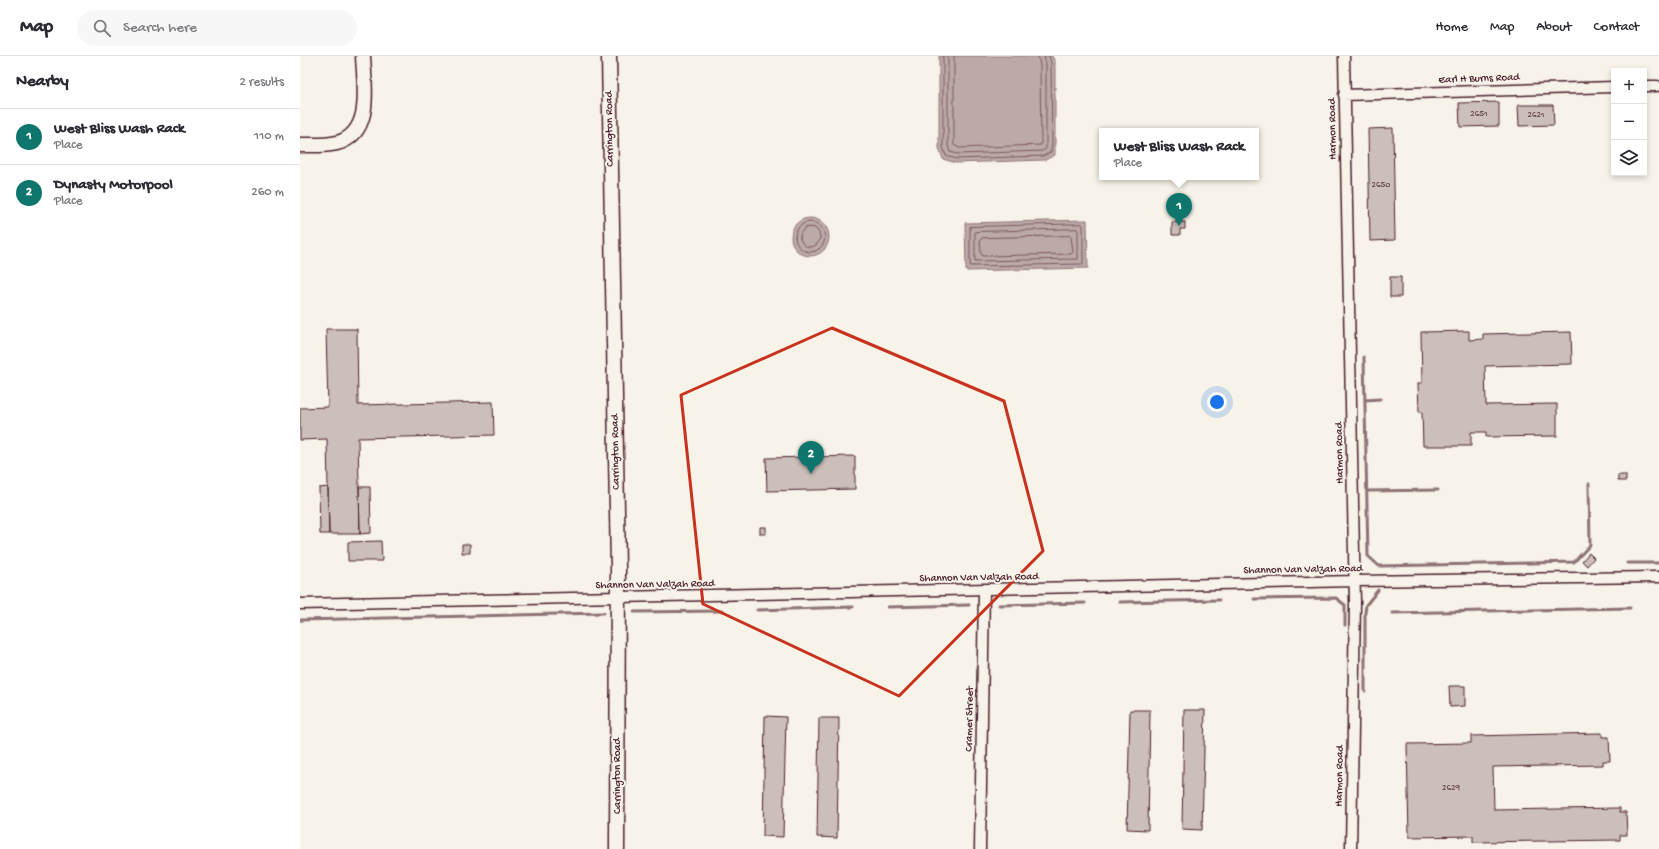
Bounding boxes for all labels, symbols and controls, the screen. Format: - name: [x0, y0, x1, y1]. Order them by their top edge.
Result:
- search box: [77, 10, 357, 46]
- text: Map: [20, 16, 53, 39]
- icon: search: [91, 17, 113, 39]
- text: Search here: [123, 19, 197, 37]
- text: Home: [1436, 19, 1468, 36]
- text: Map: [1490, 19, 1514, 36]
- text: About: [1536, 19, 1572, 36]
- text: Contact: [1594, 19, 1639, 36]
- map controls: [1611, 68, 1647, 176]
- button: +: [1611, 68, 1647, 104]
- text: Nearby: [16, 72, 69, 92]
- street label: Earl H Burns Road: [1438, 72, 1521, 86]
- text: 2 results: [239, 75, 284, 90]
- street label: Carrington Road: [603, 89, 617, 167]
- street label: Harmon Road: [1326, 97, 1340, 160]
- button: −: [1611, 104, 1647, 140]
- house number: 2651: [1470, 109, 1488, 120]
- house number: 2621: [1527, 110, 1545, 121]
- text: West Bliss Wash Rack: [54, 120, 185, 138]
- popup: [1099, 128, 1259, 180]
- text: 1: [26, 129, 32, 144]
- text: 110 m: [254, 129, 284, 144]
- text: Place: [54, 138, 82, 153]
- text: West Bliss Wash Rack: [1114, 138, 1244, 156]
- button: layers: [1611, 140, 1647, 176]
- text: Place: [1114, 156, 1142, 171]
- text: Dynasty Motorpool: [54, 176, 173, 194]
- house number: 2650: [1372, 180, 1390, 191]
- text: 2: [26, 185, 32, 200]
- text: 260 m: [251, 185, 284, 200]
- pin: 1: [1166, 193, 1192, 226]
- text: Place: [54, 194, 82, 209]
- your location: [1207, 392, 1227, 412]
- street label: Carrington Road: [609, 412, 623, 490]
- street label: Harmon Road: [1333, 421, 1347, 484]
- pin: 2: [798, 441, 824, 474]
- street label: Shannon Van Valzah Road: [1243, 563, 1364, 577]
- street label: Shannon Van Valzah Road: [919, 571, 1040, 585]
- street label: Shannon Van Valzah Road: [595, 578, 716, 592]
- street label: Cramer Street: [963, 685, 977, 752]
- street label: Carrington Road: [612, 737, 624, 814]
- street label: Harmon Road: [1333, 744, 1347, 807]
- house number: 2629: [1442, 783, 1460, 794]

